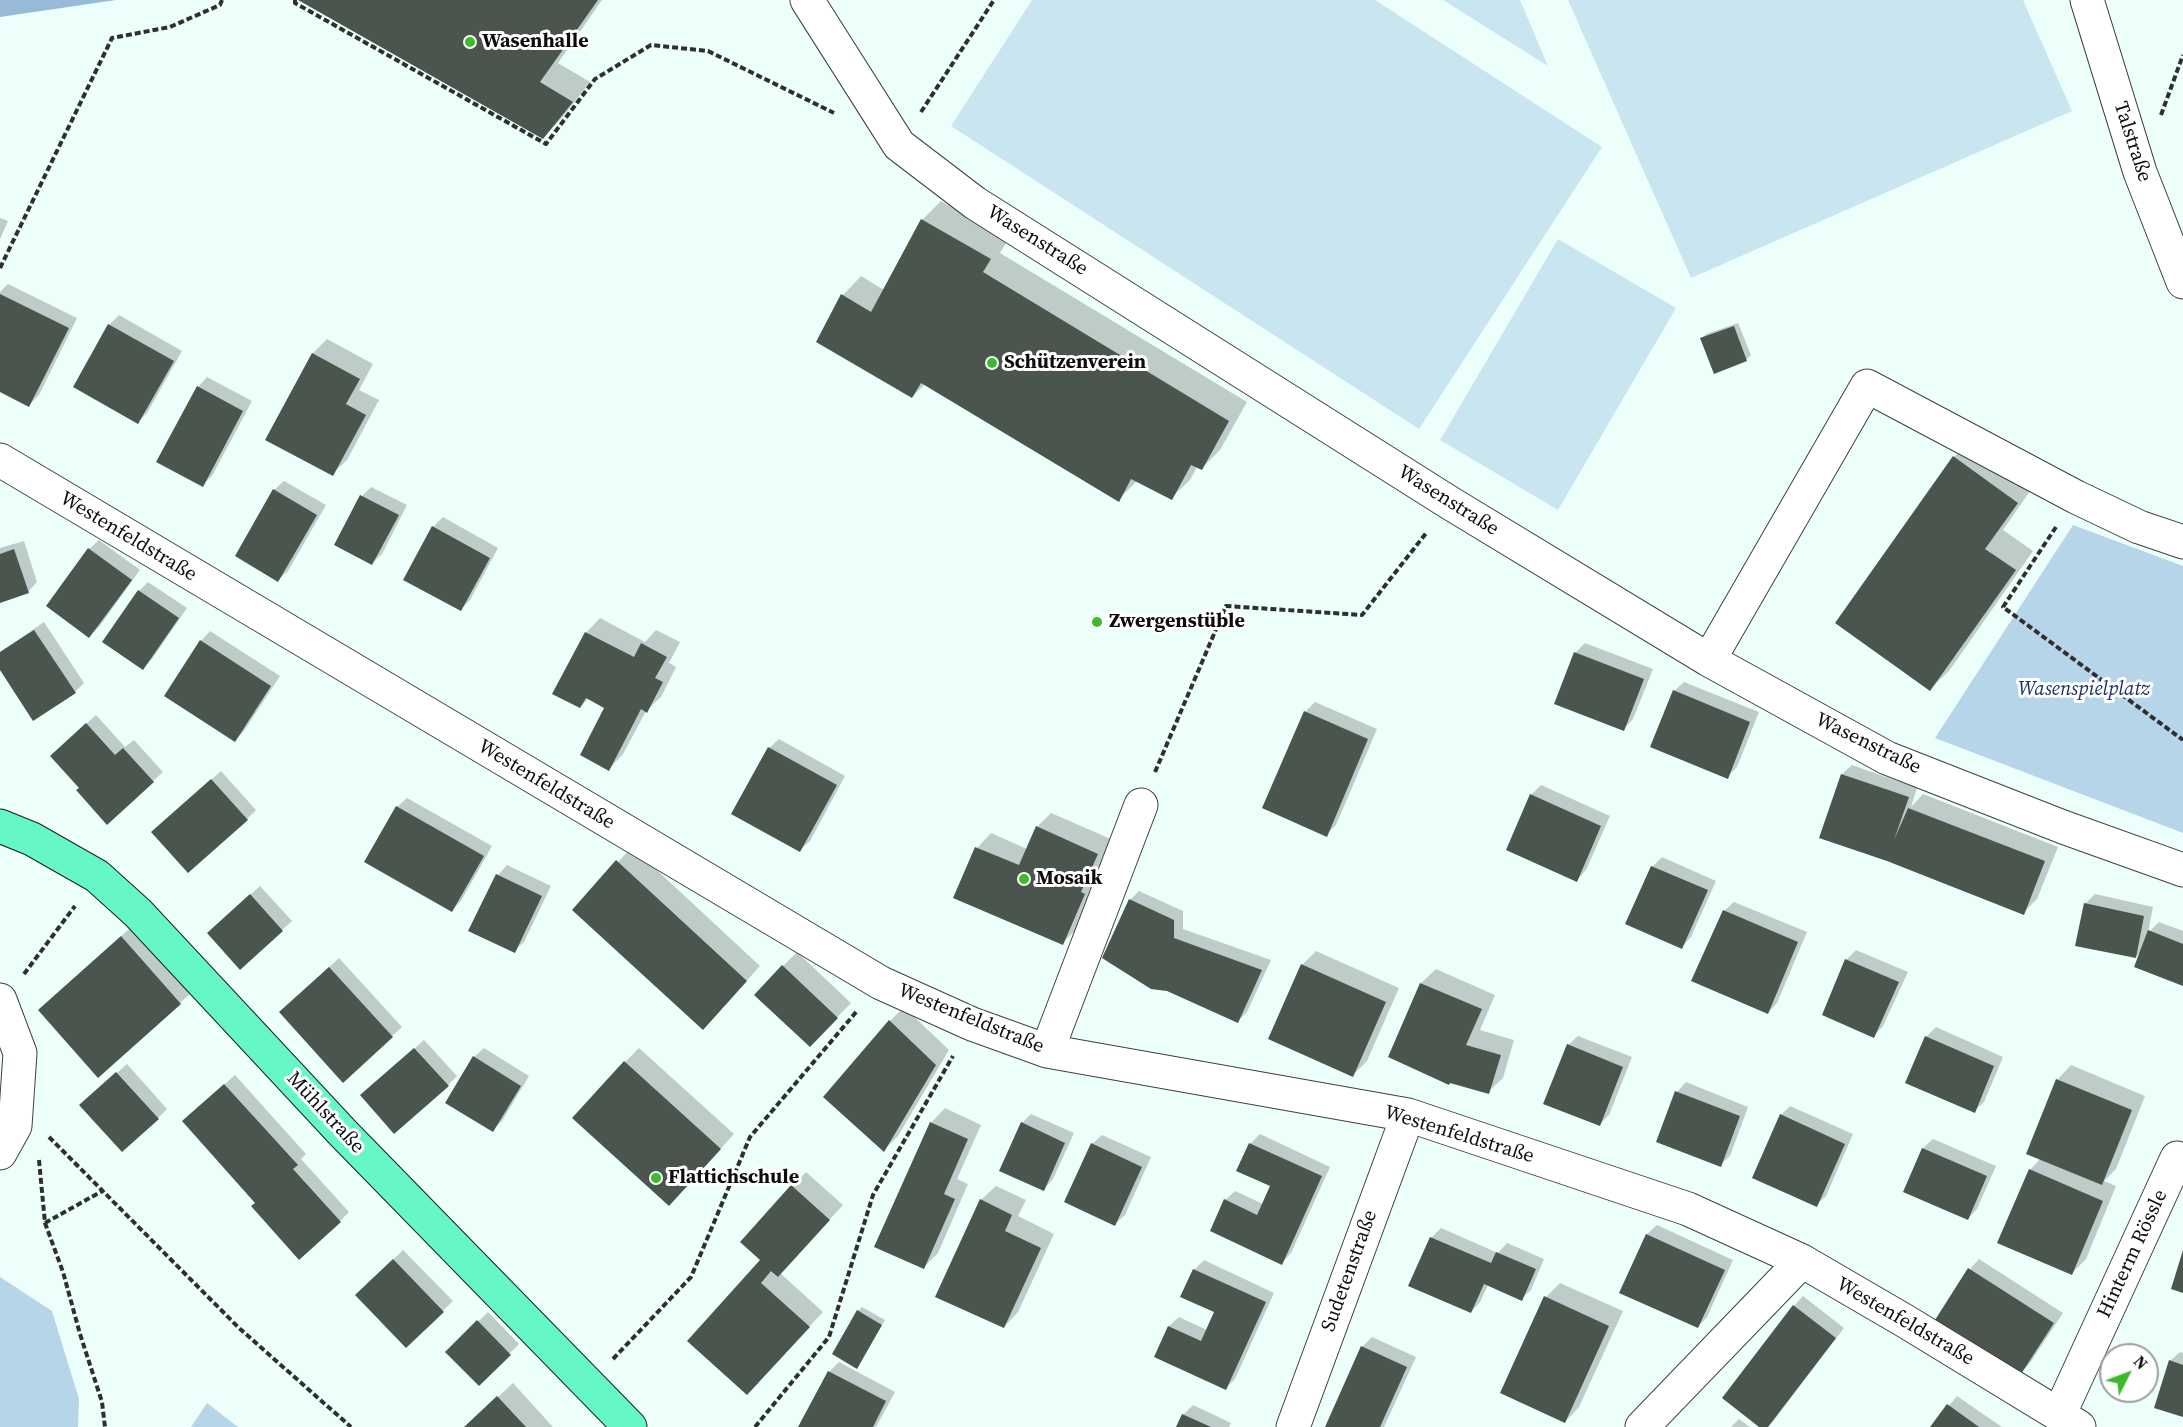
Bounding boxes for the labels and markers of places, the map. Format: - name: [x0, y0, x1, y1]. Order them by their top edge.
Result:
- place label: Wasenhalle: [482, 30, 589, 54]
- marker: Wasenhalle: [463, 35, 477, 49]
- place label: Schützenverein: [1004, 351, 1146, 375]
- marker: Schützenverein: [985, 356, 999, 370]
- place label: Zwergenstüble: [1109, 610, 1245, 634]
- marker: Zwergenstüble: [1090, 615, 1104, 629]
- place label: Mosaik: [1036, 867, 1103, 891]
- marker: Mosaik: [1017, 872, 1031, 886]
- place label: Flattichschule: [668, 1166, 799, 1190]
- marker: Flattichschule: [649, 1171, 663, 1185]

